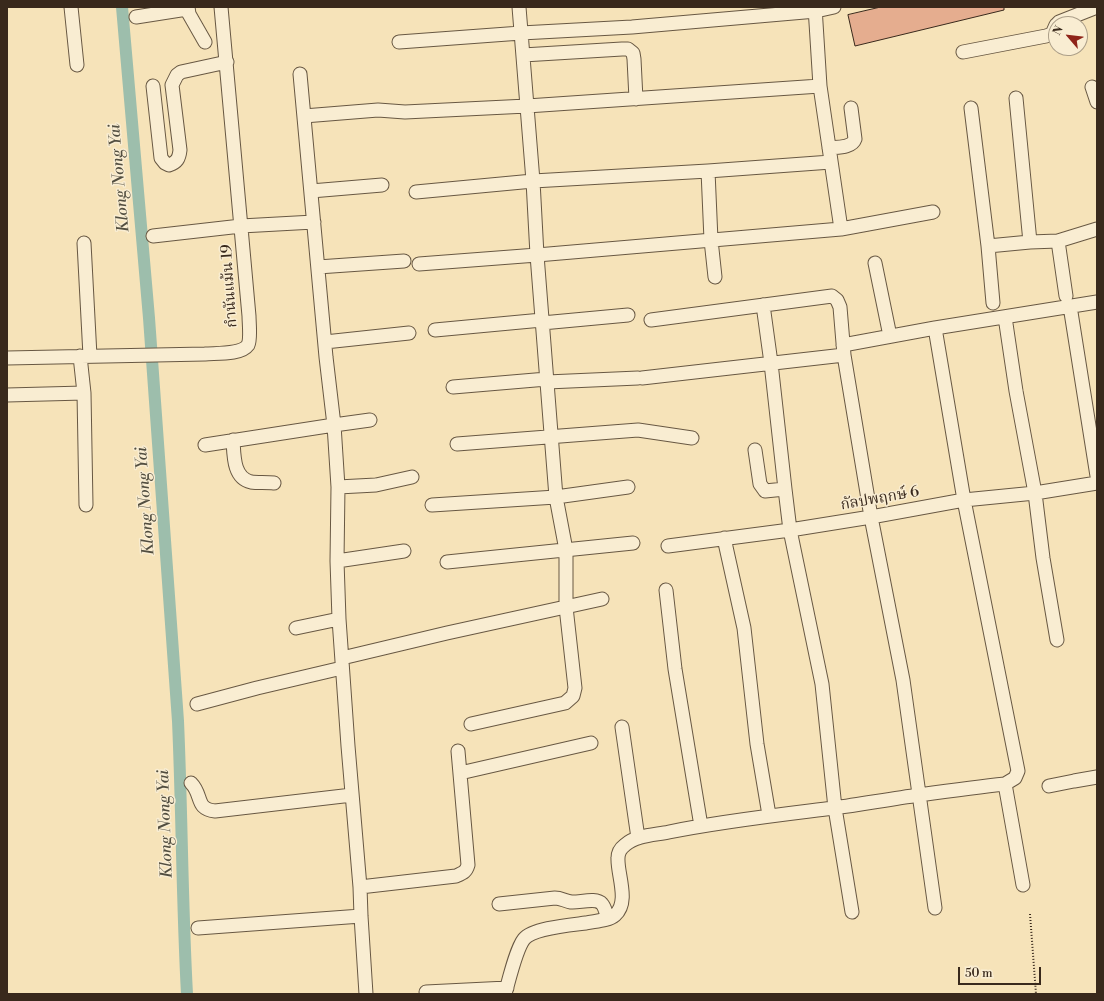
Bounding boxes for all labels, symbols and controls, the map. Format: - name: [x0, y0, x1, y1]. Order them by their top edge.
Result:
- north arrow: [1048, 16, 1088, 56]
- text: N: [1050, 24, 1067, 38]
- water label: Klong Nong Yai: [106, 123, 134, 233]
- street label: กำนันแม้น 19: [218, 244, 242, 328]
- water label: Klong Nong Yai: [133, 446, 159, 556]
- street label: กัลปพฤกษ์ 6: [839, 483, 921, 515]
- water label: Klong Nong Yai: [155, 769, 177, 879]
- scale bar: [960, 959, 1043, 985]
- text: 50 m: [965, 966, 993, 981]

